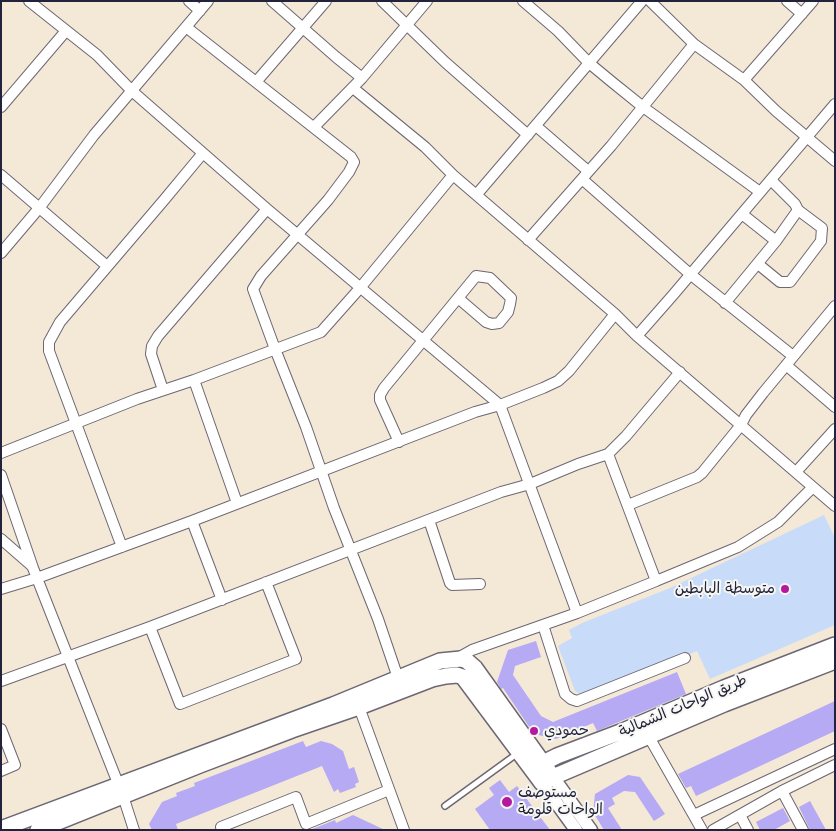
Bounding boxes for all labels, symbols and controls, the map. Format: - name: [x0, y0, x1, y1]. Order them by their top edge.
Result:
- place label: متوسطة البابطين: [675, 580, 775, 598]
- marker: متوسطة البابطين: [779, 583, 791, 595]
- street label: طريق الواحات الشمالية: [616, 671, 750, 741]
- place label: حمودي: [544, 722, 589, 740]
- marker: حمودي: [528, 725, 540, 737]
- place label: مستوصف الواحات قلومة: [518, 784, 603, 819]
- marker: مستوصف الواحات قلومة: [500, 795, 514, 809]

